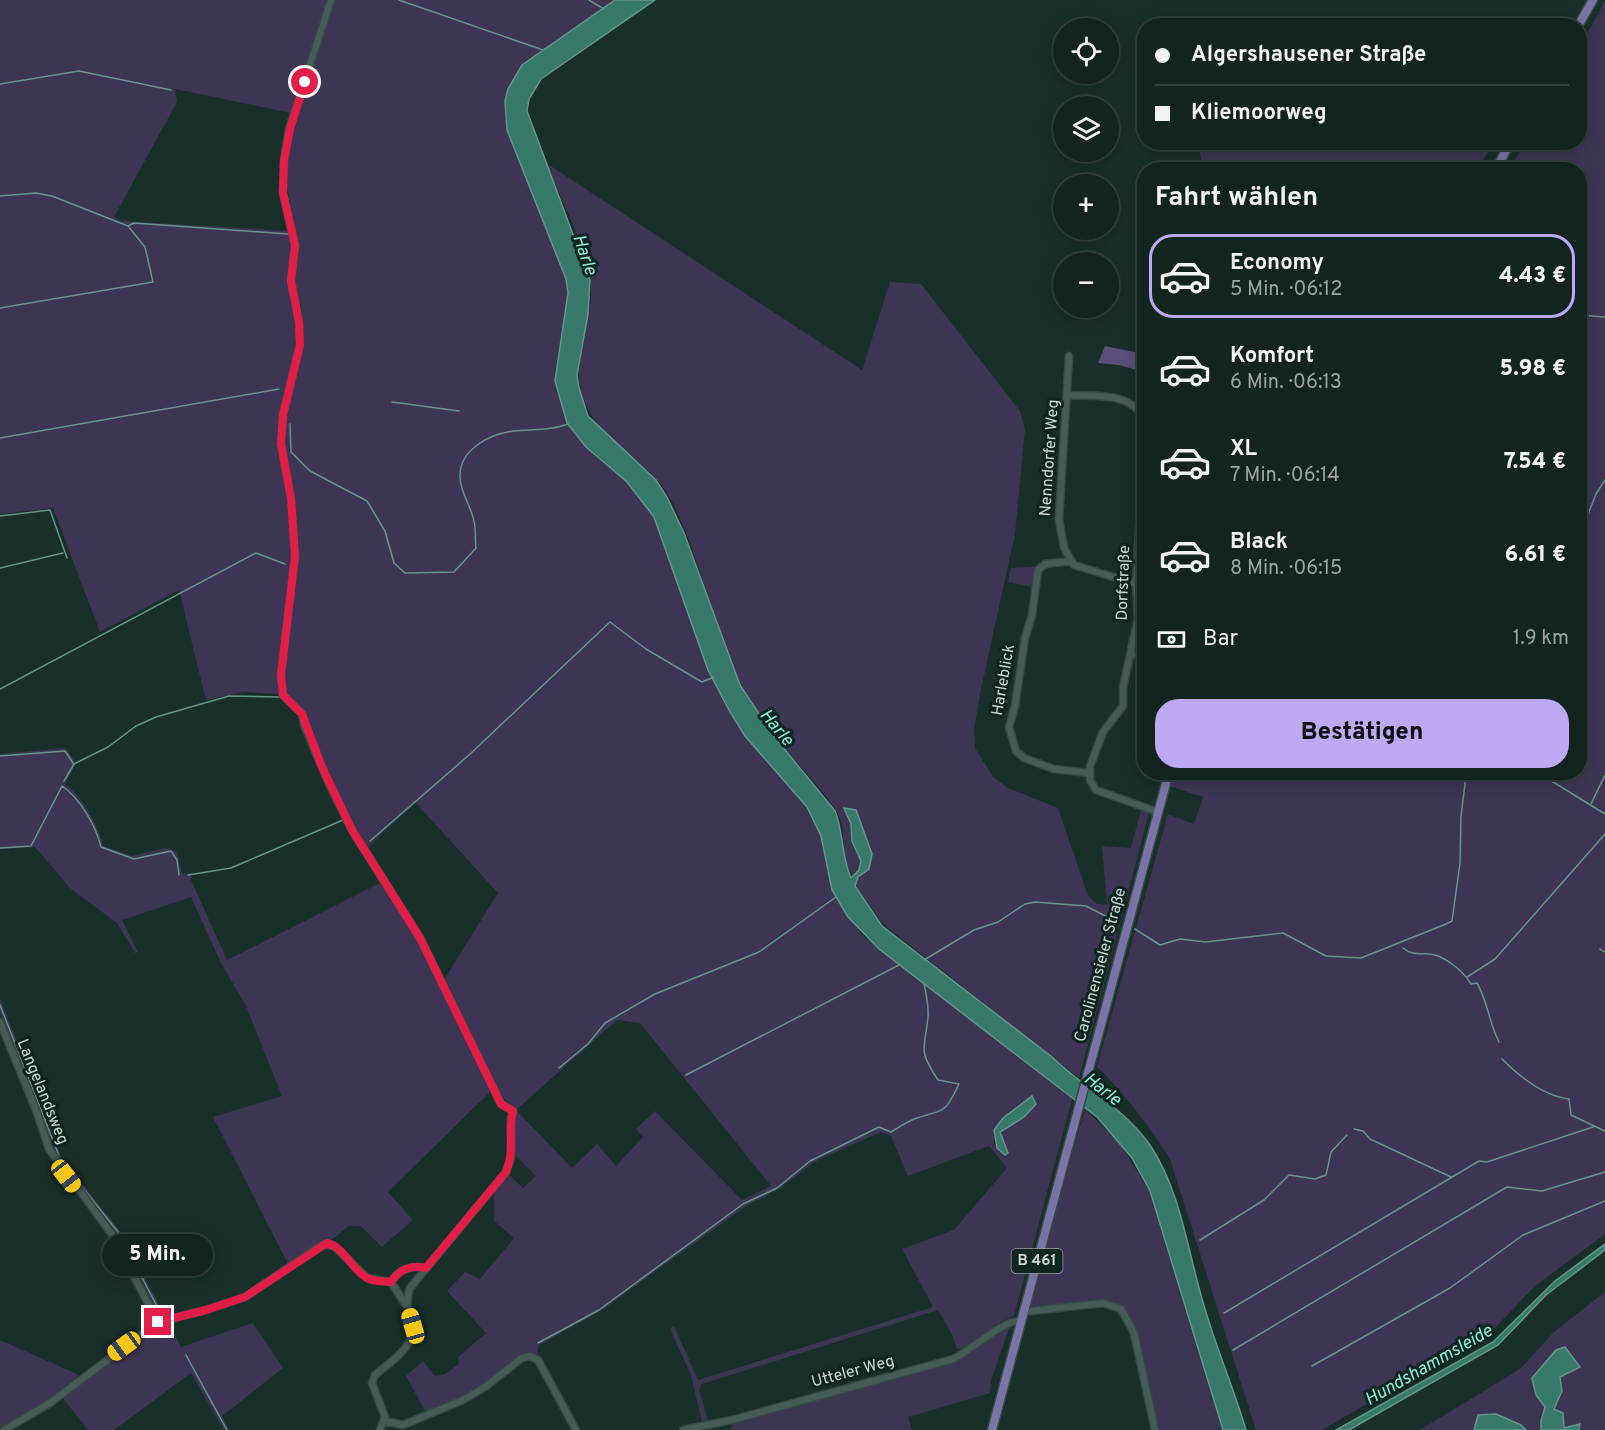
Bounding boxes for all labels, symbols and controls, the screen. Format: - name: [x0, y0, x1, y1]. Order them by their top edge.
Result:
- map controls: [1053, 18, 1119, 318]
- button: locate: [1053, 18, 1119, 84]
- text: Algershausener Straße: [1191, 42, 1426, 69]
- route start: [291, 68, 318, 95]
- button: layers: [1053, 96, 1119, 162]
- text: Kliemoorweg: [1191, 100, 1327, 127]
- button: +: [1053, 174, 1119, 240]
- text: Fahrt wählen: [1155, 181, 1318, 215]
- water label: Harle: [566, 232, 602, 279]
- icon: car: [1158, 249, 1212, 303]
- text: Economy: [1230, 250, 1324, 277]
- button: −: [1053, 252, 1119, 318]
- text: 4.43 €: [1499, 263, 1566, 290]
- text: 5 Min. · 06:12: [1230, 277, 1343, 303]
- icon: car: [1158, 342, 1212, 396]
- text: Komfort: [1230, 343, 1314, 370]
- text: 5.98 €: [1500, 356, 1566, 383]
- text: 6 Min. · 06:13: [1230, 370, 1342, 396]
- street label: Nenndorfer Weg: [1036, 399, 1064, 517]
- icon: car: [1158, 435, 1212, 489]
- text: XL: [1230, 436, 1257, 463]
- text: 7.54 €: [1504, 449, 1566, 476]
- text: 7 Min. · 06:14: [1230, 463, 1340, 489]
- icon: car: [1158, 528, 1212, 582]
- text: Black: [1230, 529, 1288, 556]
- text: 6.61 €: [1505, 542, 1566, 569]
- street label: Dorfstraße: [1113, 545, 1135, 621]
- text: 8 Min. · 06:15: [1230, 556, 1343, 582]
- icon: cash: [1155, 623, 1188, 656]
- text: Bar: [1203, 626, 1238, 653]
- text: 1.9 km: [1513, 626, 1569, 652]
- street label: Harleblick: [988, 643, 1020, 717]
- button: Bestätigen: [1155, 699, 1569, 768]
- water label: Harle: [754, 705, 799, 752]
- street label: Carolinensieler Straße: [1071, 886, 1131, 1044]
- street label: Langelandsweg: [12, 1036, 72, 1148]
- water label: Harle: [1079, 1068, 1126, 1112]
- car: [48, 1156, 84, 1196]
- callout: 5 Min.: [102, 1235, 213, 1277]
- text: 5 Min.: [129, 1242, 186, 1268]
- road number: B 461: [1012, 1249, 1062, 1273]
- car: [399, 1306, 427, 1346]
- route end: [144, 1308, 171, 1335]
- water label: Hundshammsleide: [1361, 1320, 1498, 1412]
- car: [104, 1328, 144, 1364]
- street label: Utteler Weg: [809, 1351, 897, 1393]

